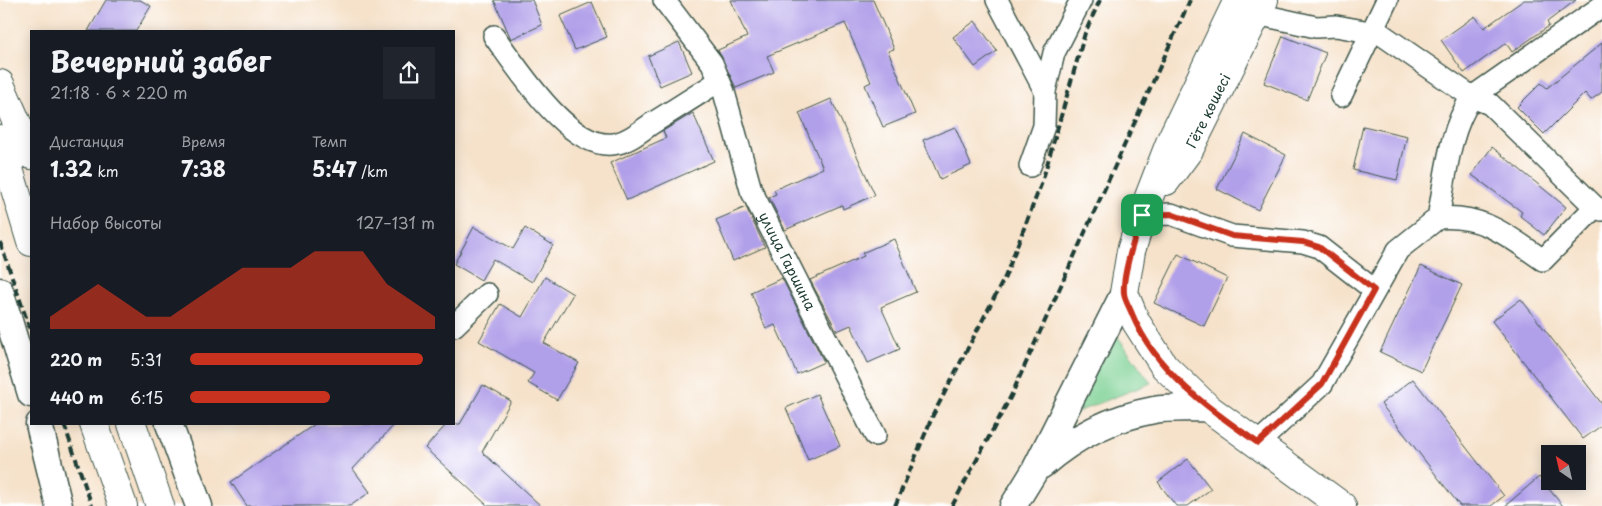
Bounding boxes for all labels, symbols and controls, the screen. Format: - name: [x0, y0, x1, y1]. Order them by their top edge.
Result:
- text: Вечерний забег: [50, 39, 271, 82]
- button: share: [383, 47, 435, 99]
- street label: Гёте көшесі: [1180, 70, 1235, 152]
- text: 21:18 · 6 × 220 m: [50, 80, 187, 104]
- text: Дистанция: [50, 131, 124, 152]
- text: Время: [181, 131, 226, 152]
- text: Темп: [312, 131, 347, 152]
- text: 1.32: [50, 152, 93, 184]
- text: 7:38: [181, 152, 226, 184]
- text: 5:47: [312, 152, 357, 184]
- text: km: [93, 161, 118, 182]
- text: /km: [357, 161, 388, 182]
- pin: [1121, 194, 1163, 236]
- icon: arrive: [1128, 201, 1156, 229]
- street label: улица Гаршина: [754, 208, 821, 314]
- text: Набор высоты: [50, 210, 162, 234]
- text: 127–131 m: [356, 210, 435, 234]
- text: 220 m: [50, 347, 102, 371]
- text: 5:31: [130, 347, 162, 371]
- text: 440 m: [50, 385, 104, 409]
- text: 6:15: [130, 385, 163, 409]
- north arrow: [1541, 445, 1586, 490]
- map controls: [1541, 445, 1586, 490]

